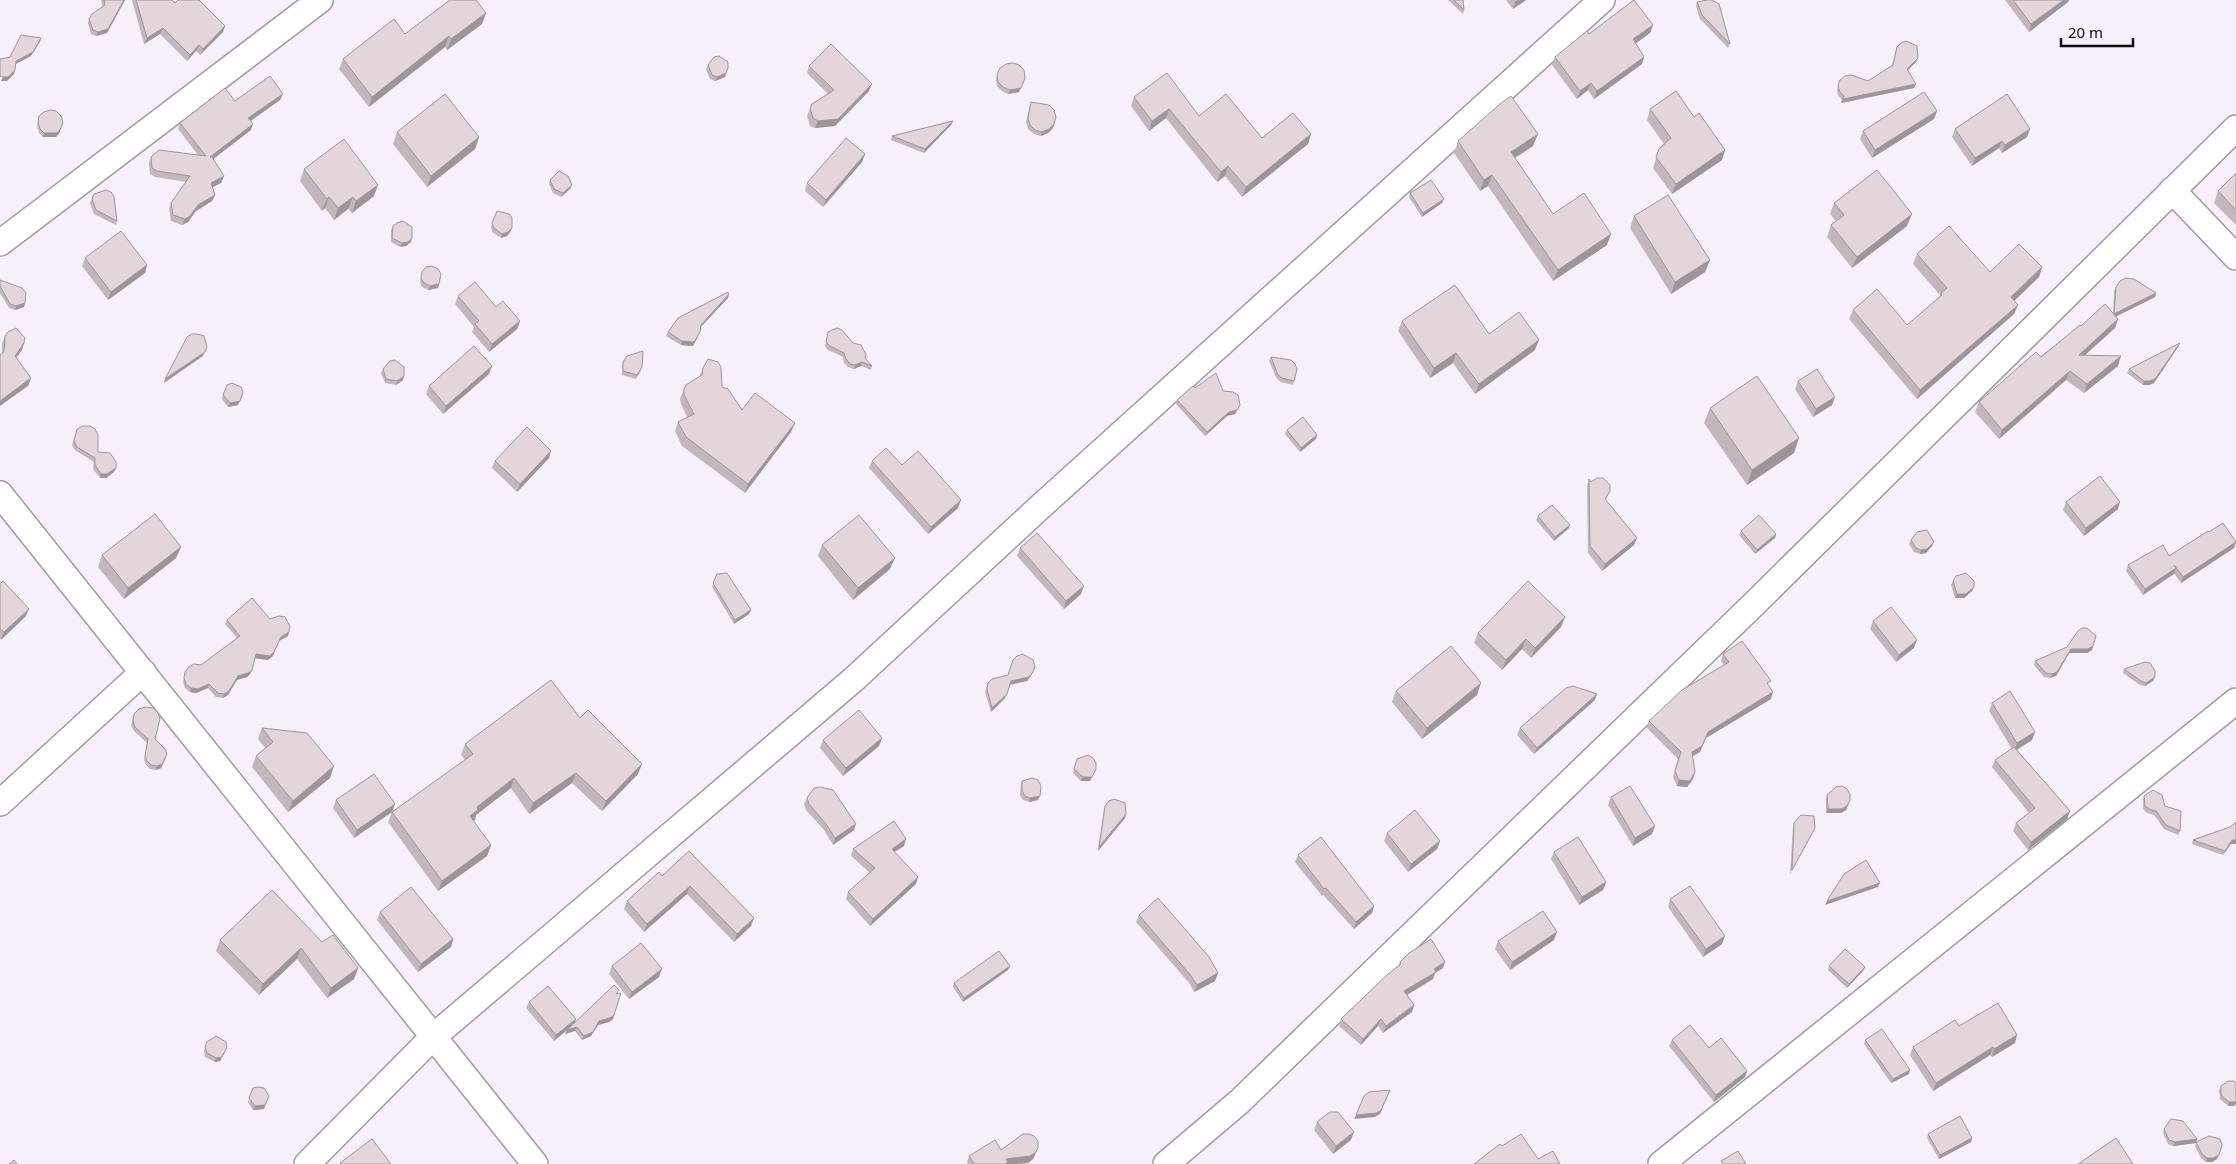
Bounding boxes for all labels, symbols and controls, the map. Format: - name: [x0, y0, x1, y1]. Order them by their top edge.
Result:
- scale bar: [2061, 15, 2134, 47]
- text: 20 m: [2068, 22, 2103, 42]

